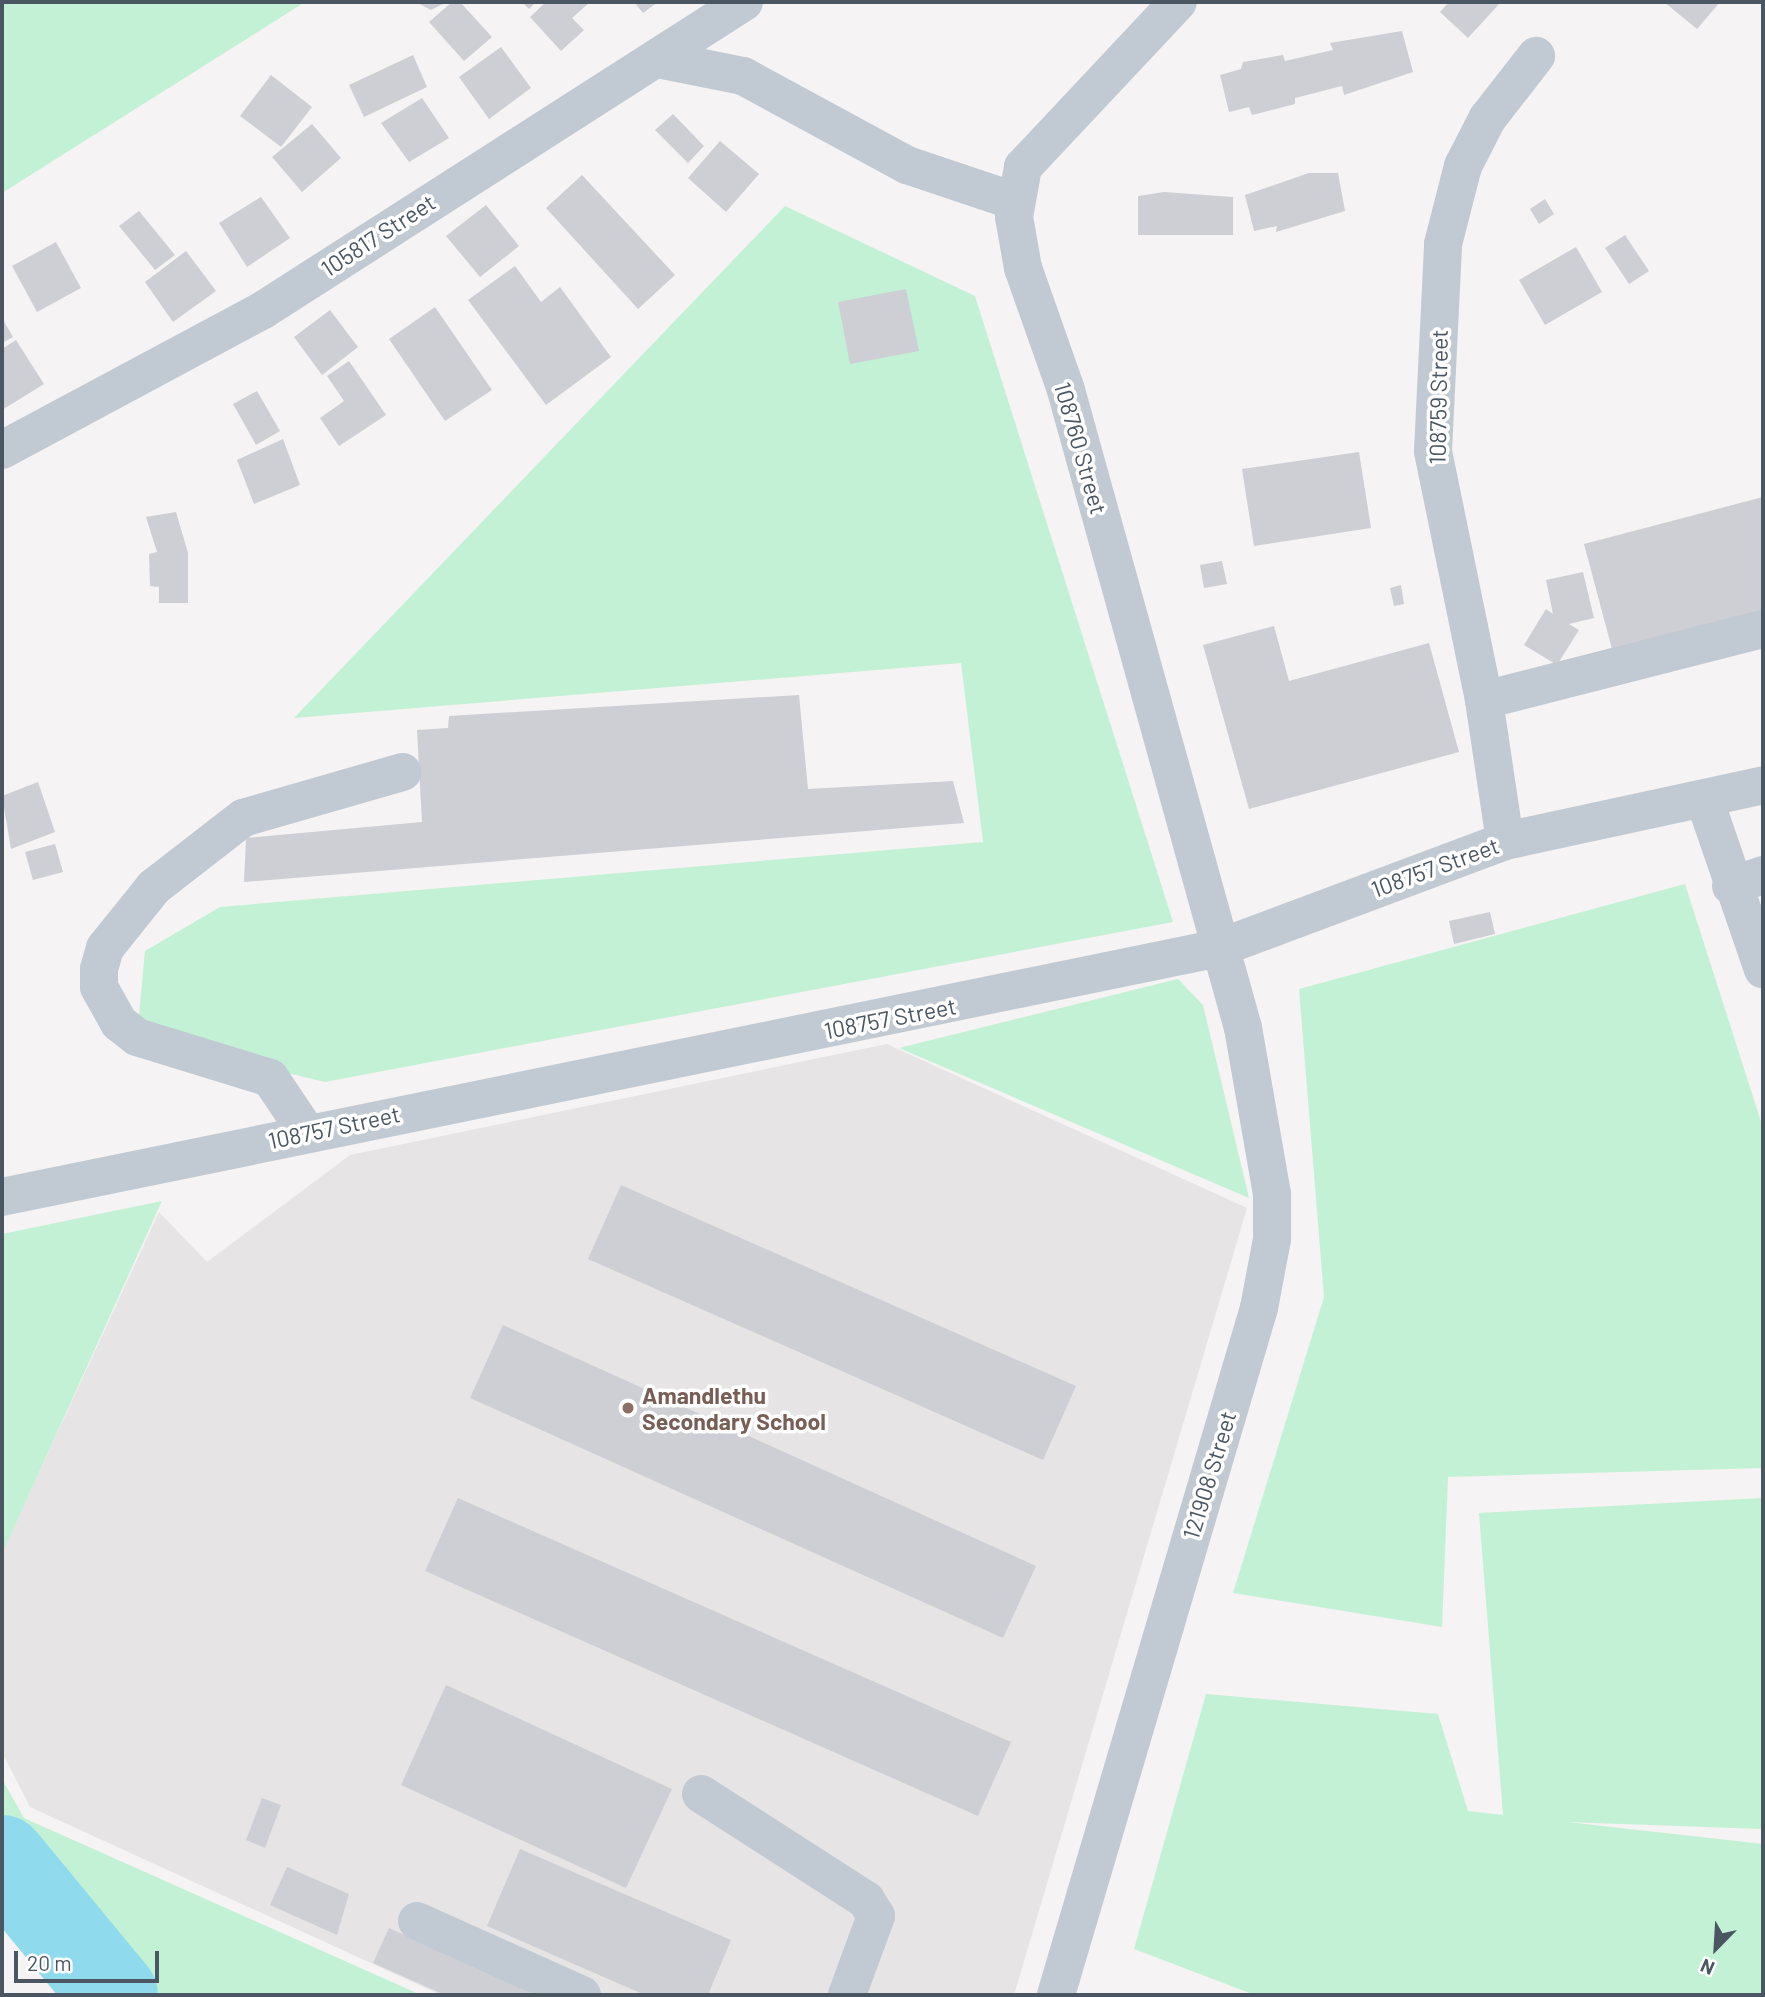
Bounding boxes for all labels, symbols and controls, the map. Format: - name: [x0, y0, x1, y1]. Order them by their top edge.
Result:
- street label: 105817 Street: [316, 188, 440, 282]
- street label: 108759 Street: [1423, 329, 1453, 465]
- street label: 108760 Street: [1049, 379, 1113, 517]
- street label: 108757 Street: [1367, 831, 1503, 903]
- street label: 108757 Street: [822, 992, 958, 1044]
- street label: 108757 Street: [266, 1100, 402, 1154]
- place label: Amandlethu Secondary School: [642, 1381, 826, 1435]
- marker: Amandlethu Secondary School: [620, 1400, 636, 1416]
- street label: 121908 Street: [1176, 1408, 1242, 1542]
- north arrow: [1681, 1913, 1751, 1983]
- scale bar: [18, 1938, 163, 1982]
- text: 20 m: [27, 1950, 72, 1975]
- text: N: [1697, 1955, 1718, 1981]

